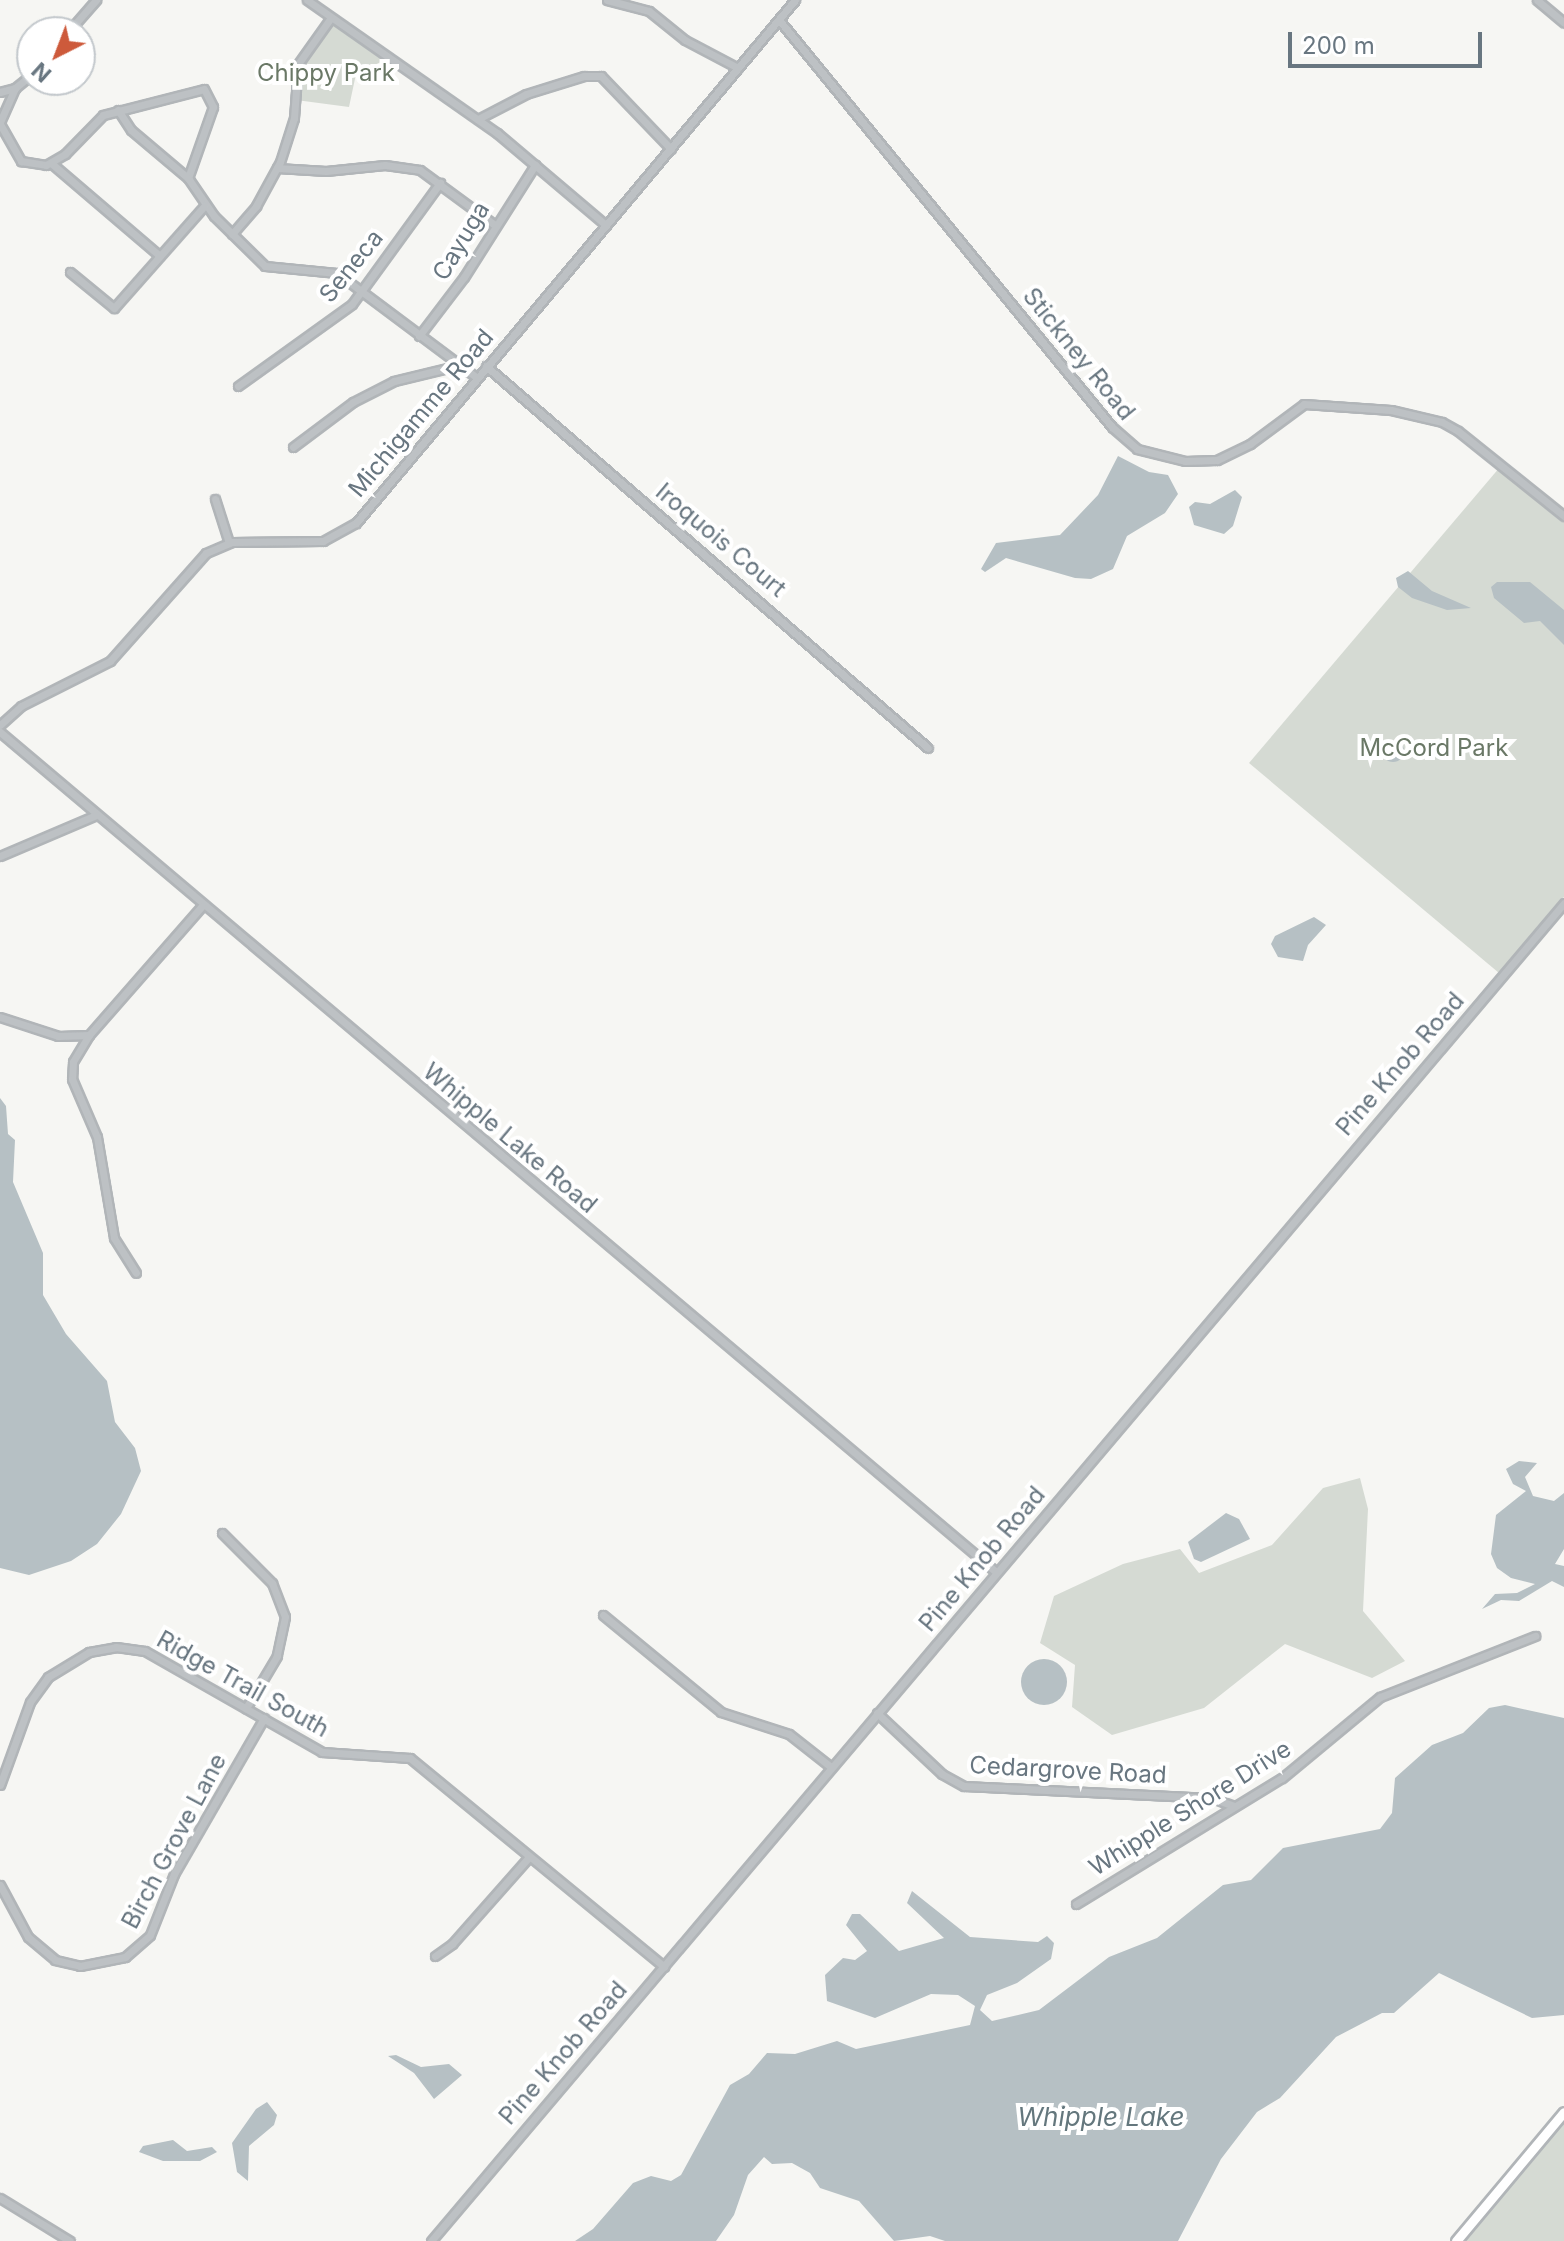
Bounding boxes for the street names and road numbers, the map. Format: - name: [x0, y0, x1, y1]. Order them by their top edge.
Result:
- street label: Cayuga: [426, 196, 496, 286]
- street label: Seneca: [313, 224, 389, 308]
- street label: Stickney Road: [1017, 282, 1141, 426]
- street label: Michigamme Road: [342, 323, 500, 503]
- street label: Iroquois Court: [650, 477, 792, 603]
- street label: Pine Knob Road: [1330, 987, 1470, 1141]
- street label: Whipple Lake Road: [417, 1057, 603, 1219]
- street label: Pine Knob Road: [913, 1481, 1051, 1637]
- street label: Ridge Trail South: [152, 1625, 334, 1743]
- street label: Whipple Shore Drive: [1084, 1734, 1296, 1882]
- street label: Birch Grove Lane: [116, 1748, 232, 1934]
- street label: Cedargrove Road: [969, 1750, 1167, 1790]
- street label: Pine Knob Road: [493, 1976, 633, 2130]

